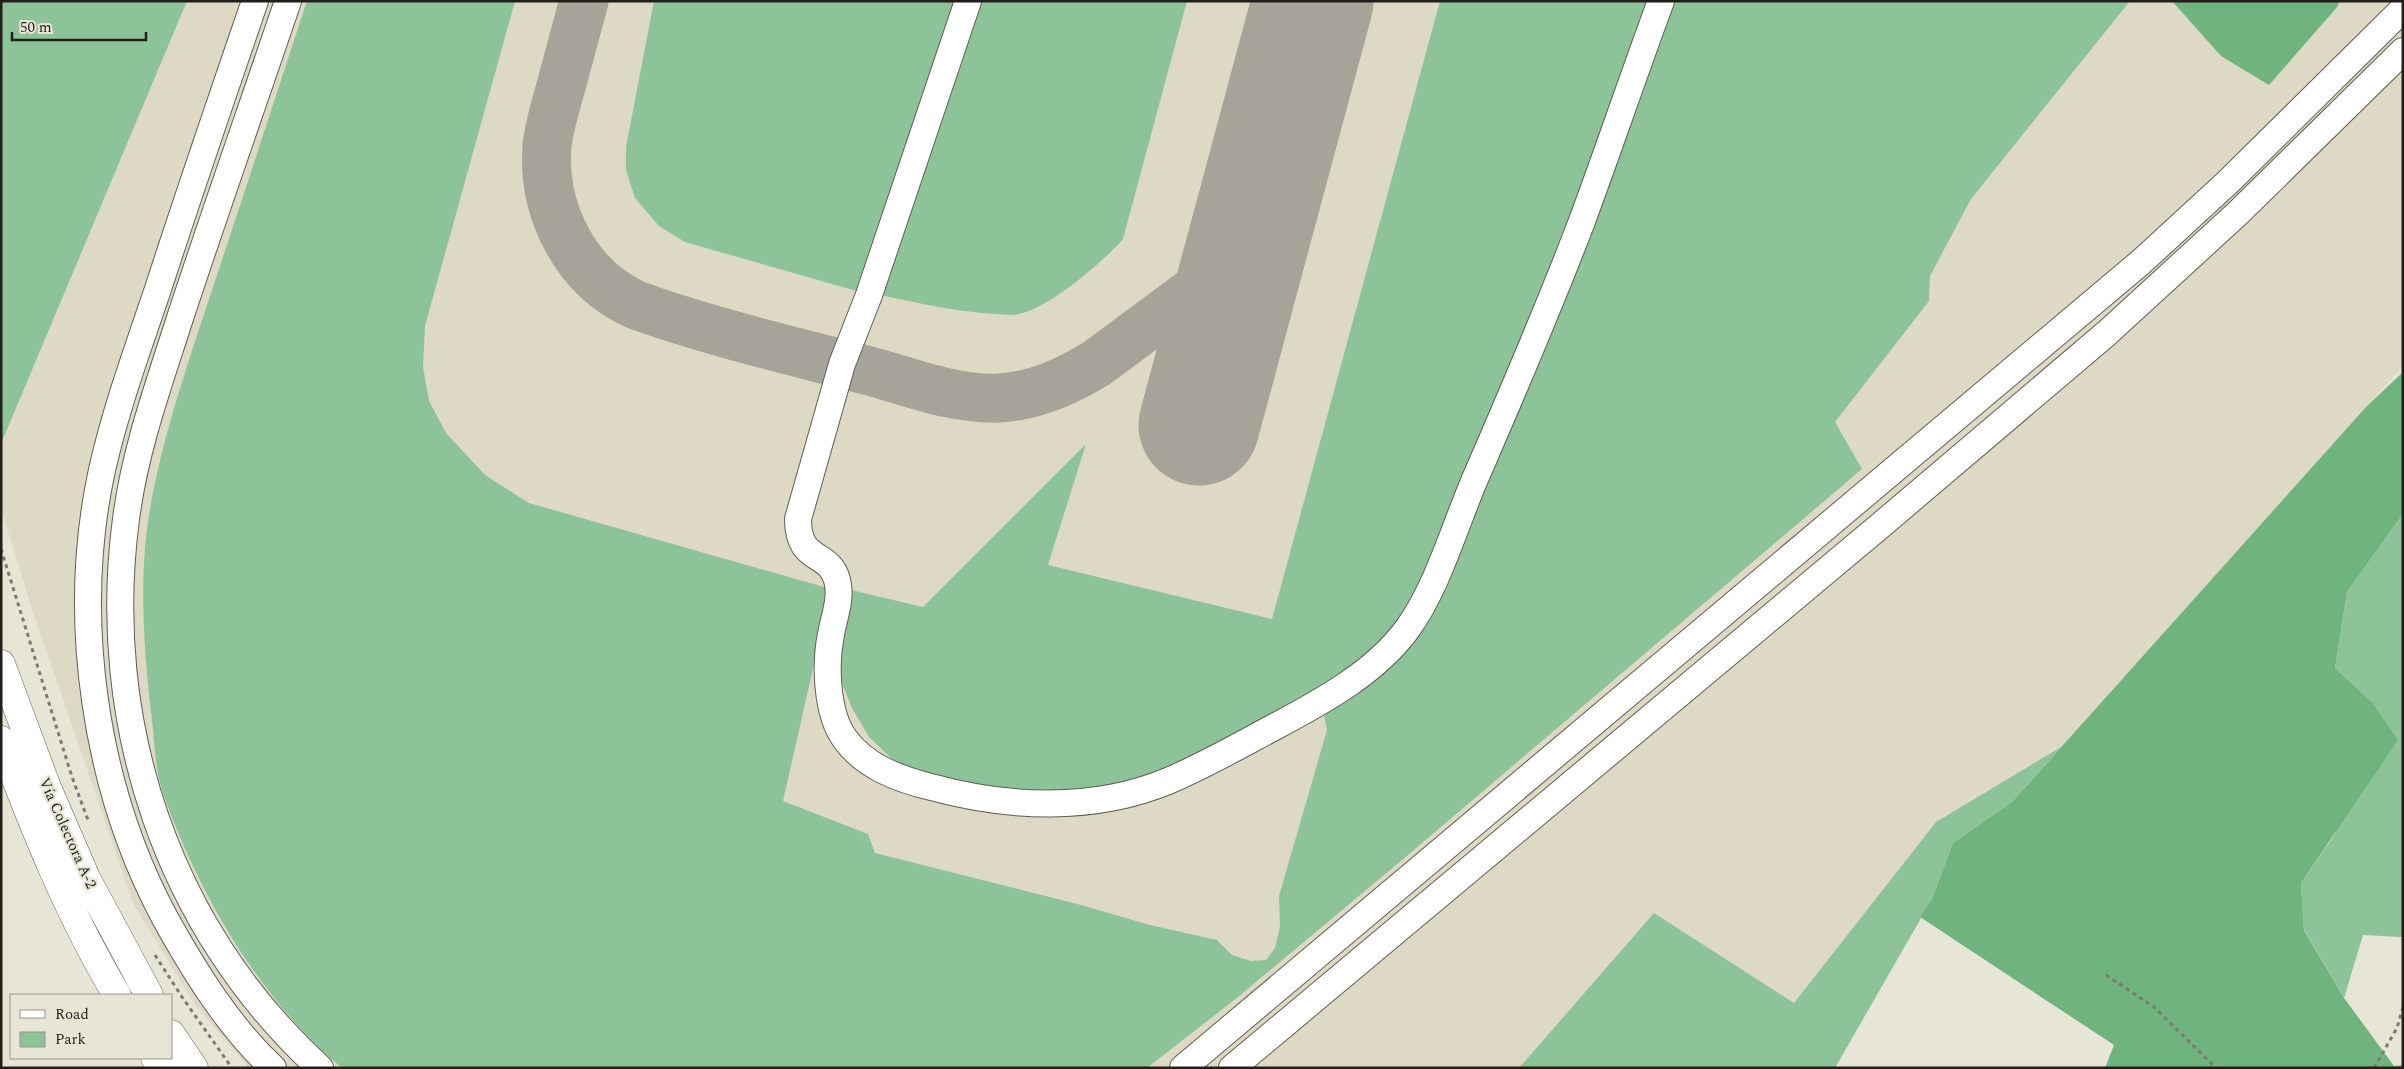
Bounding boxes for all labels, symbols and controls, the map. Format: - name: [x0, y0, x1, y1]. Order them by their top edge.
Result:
- scale bar: [12, 10, 146, 42]
- text: 50 m: [20, 16, 52, 39]
- street label: Vía Colectora A-2: [33, 774, 102, 892]
- legend: [10, 994, 172, 1059]
- text: Road: [55, 1003, 89, 1026]
- text: Park: [55, 1028, 86, 1051]

